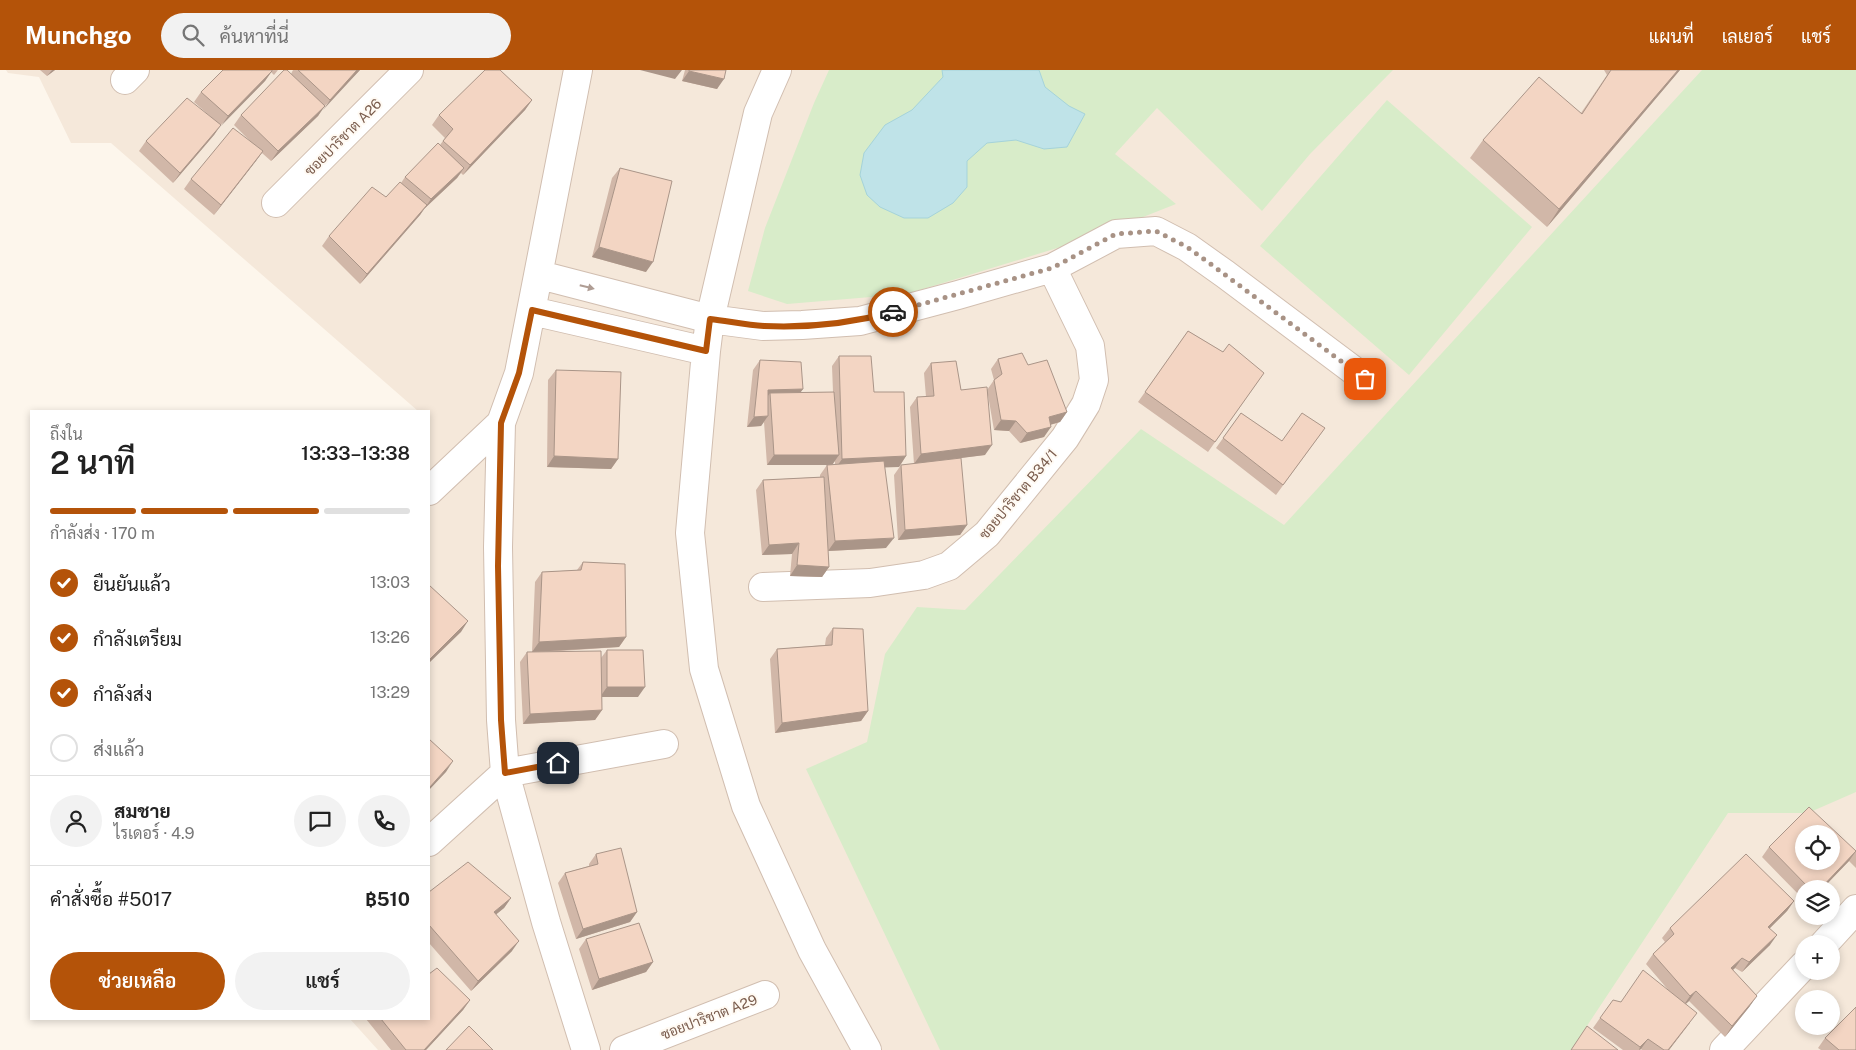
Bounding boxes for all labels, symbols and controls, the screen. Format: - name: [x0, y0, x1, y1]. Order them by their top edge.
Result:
- search box: [161, 13, 511, 58]
- text: Munchgo: [25, 21, 131, 49]
- icon: search: [179, 21, 207, 49]
- text: ค้นหาที่นี่: [219, 25, 289, 47]
- text: แผนที่: [1649, 26, 1694, 47]
- text: เลเยอร์: [1722, 26, 1773, 47]
- text: แชร์: [1801, 26, 1831, 47]
- street label: ซอยปาริชาต A26: [301, 95, 385, 179]
- one-way arrow: [579, 283, 594, 291]
- courier: [868, 287, 918, 337]
- icon: car: [879, 298, 907, 326]
- pin: [1344, 358, 1386, 400]
- icon: bag: [1351, 365, 1379, 393]
- text: ถึงใน: [50, 425, 83, 444]
- text: 13:33–13:38: [301, 442, 410, 464]
- text: 2 นาที: [50, 444, 135, 481]
- street label: ซอยปาริชาต B34/1: [976, 446, 1060, 542]
- text: กำลังส่ง · 170 m: [50, 524, 155, 543]
- icon: check: [50, 569, 78, 597]
- text: ยืนยันแล้ว: [93, 573, 171, 595]
- text: 13:03: [370, 573, 410, 592]
- icon: check: [50, 624, 78, 652]
- text: กำลังเตรียม: [93, 628, 182, 650]
- text: 13:26: [370, 628, 410, 647]
- icon: check: [50, 679, 78, 707]
- text: กำลังส่ง: [93, 683, 152, 705]
- text: 13:29: [370, 683, 410, 702]
- text: ส่งแล้ว: [93, 738, 144, 760]
- pin: [537, 742, 579, 784]
- icon: home: [544, 749, 572, 777]
- button: person: [50, 795, 102, 847]
- button: chat: [294, 795, 346, 847]
- button: phone: [358, 795, 410, 847]
- text: สมชาย: [114, 800, 171, 822]
- text: ไรเดอร์ · 4.9: [114, 824, 195, 843]
- map controls: [1795, 825, 1840, 1035]
- button: locate: [1795, 825, 1840, 870]
- button: layers: [1795, 880, 1840, 925]
- text: คำสั่งซื้อ #5017: [50, 888, 172, 910]
- text: ฿510: [365, 888, 410, 910]
- button: +: [1795, 935, 1840, 980]
- button: ช่วยเหลือ: [50, 952, 225, 1010]
- button: แชร์: [235, 952, 410, 1010]
- button: −: [1795, 990, 1840, 1035]
- street label: ซอยปาริชาต A29: [659, 991, 760, 1043]

